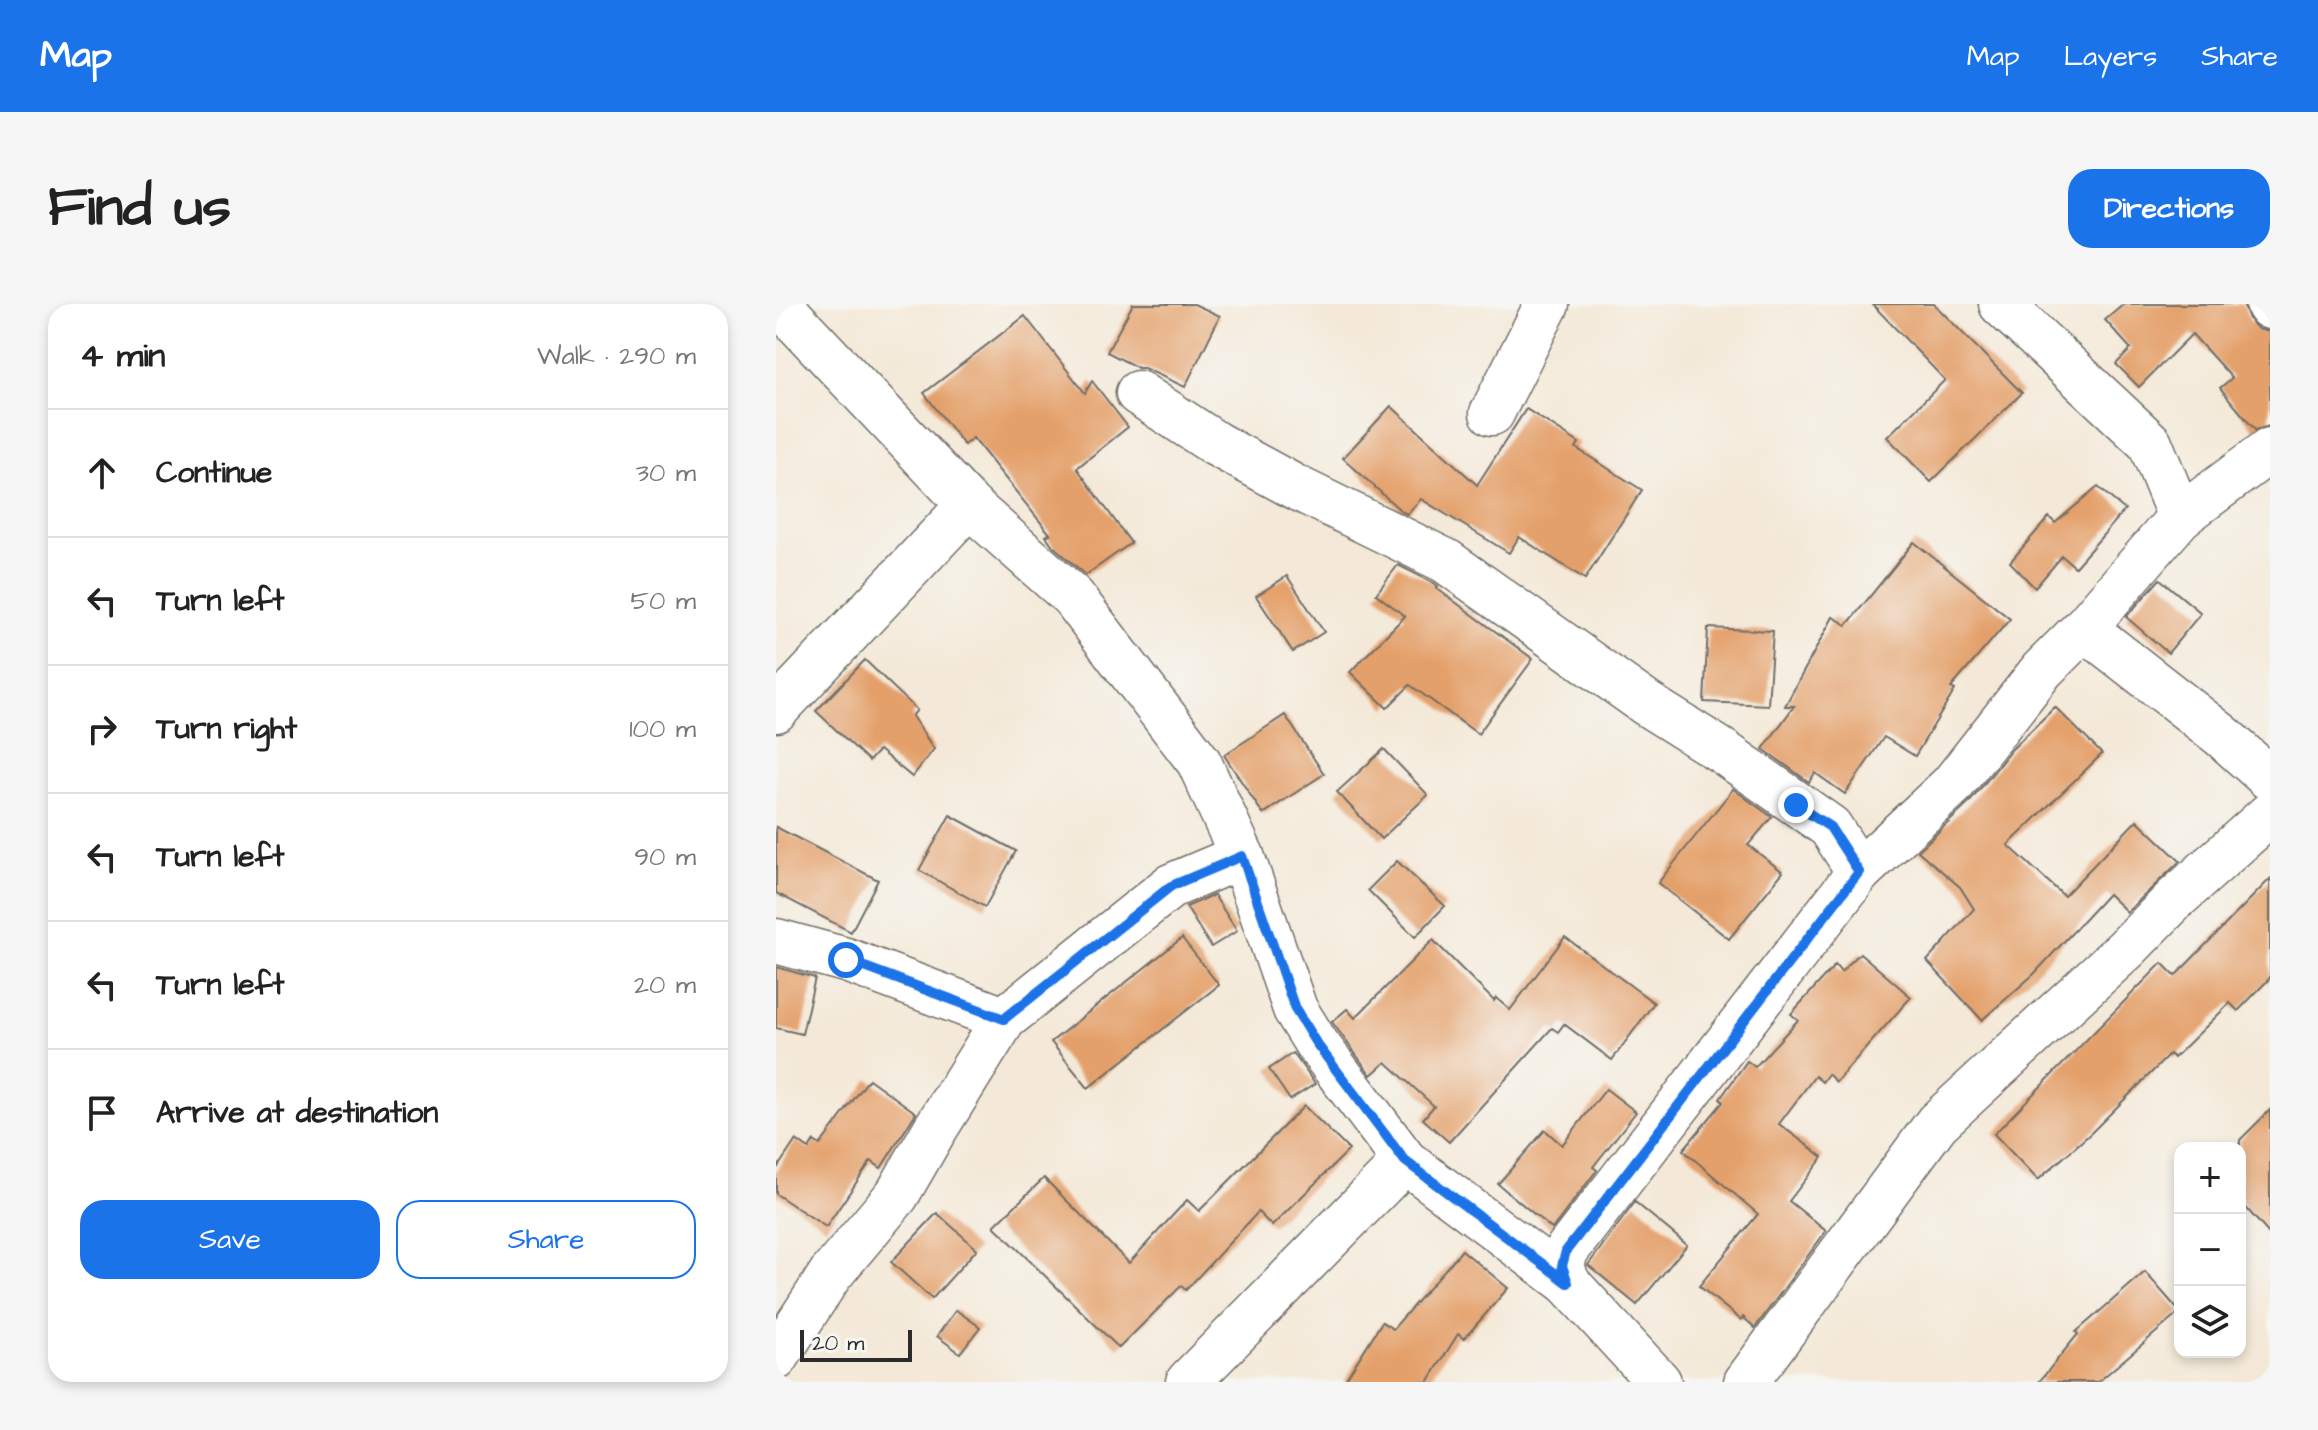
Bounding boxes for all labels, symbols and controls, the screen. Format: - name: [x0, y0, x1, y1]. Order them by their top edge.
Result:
- text: Map: [40, 30, 112, 82]
- text: Map: [1967, 37, 2020, 76]
- text: Layers: [2064, 37, 2157, 76]
- text: Share: [2201, 37, 2278, 76]
- text: Find us: [48, 169, 231, 247]
- button: Directions: [2068, 169, 2270, 248]
- text: 4 min: [80, 332, 165, 380]
- text: Walk · 290 m: [537, 338, 696, 374]
- icon: ahead: [80, 451, 124, 495]
- text: Continue: [156, 452, 272, 494]
- text: 30 m: [636, 455, 696, 491]
- icon: left: [80, 579, 124, 623]
- text: Turn left: [156, 580, 284, 622]
- text: 50 m: [631, 583, 696, 619]
- icon: right: [80, 707, 124, 751]
- text: Turn right: [156, 708, 297, 750]
- text: 100 m: [629, 711, 696, 747]
- route end: [1778, 787, 1814, 823]
- icon: left: [80, 835, 124, 879]
- text: Turn left: [156, 836, 284, 878]
- text: 90 m: [634, 839, 696, 875]
- route start: [828, 942, 864, 978]
- icon: left: [80, 963, 124, 1007]
- text: Turn left: [156, 964, 284, 1006]
- text: 20 m: [634, 967, 696, 1003]
- icon: arrive: [80, 1091, 124, 1135]
- text: Arrive at destination: [156, 1092, 438, 1134]
- map controls: [2174, 1142, 2246, 1358]
- button: +: [2174, 1142, 2246, 1214]
- button: Save: [80, 1200, 380, 1279]
- button: Share: [396, 1200, 696, 1279]
- button: −: [2174, 1214, 2246, 1286]
- button: layers: [2174, 1286, 2246, 1358]
- scale bar: [800, 1326, 912, 1362]
- text: 20 m: [812, 1328, 864, 1359]

